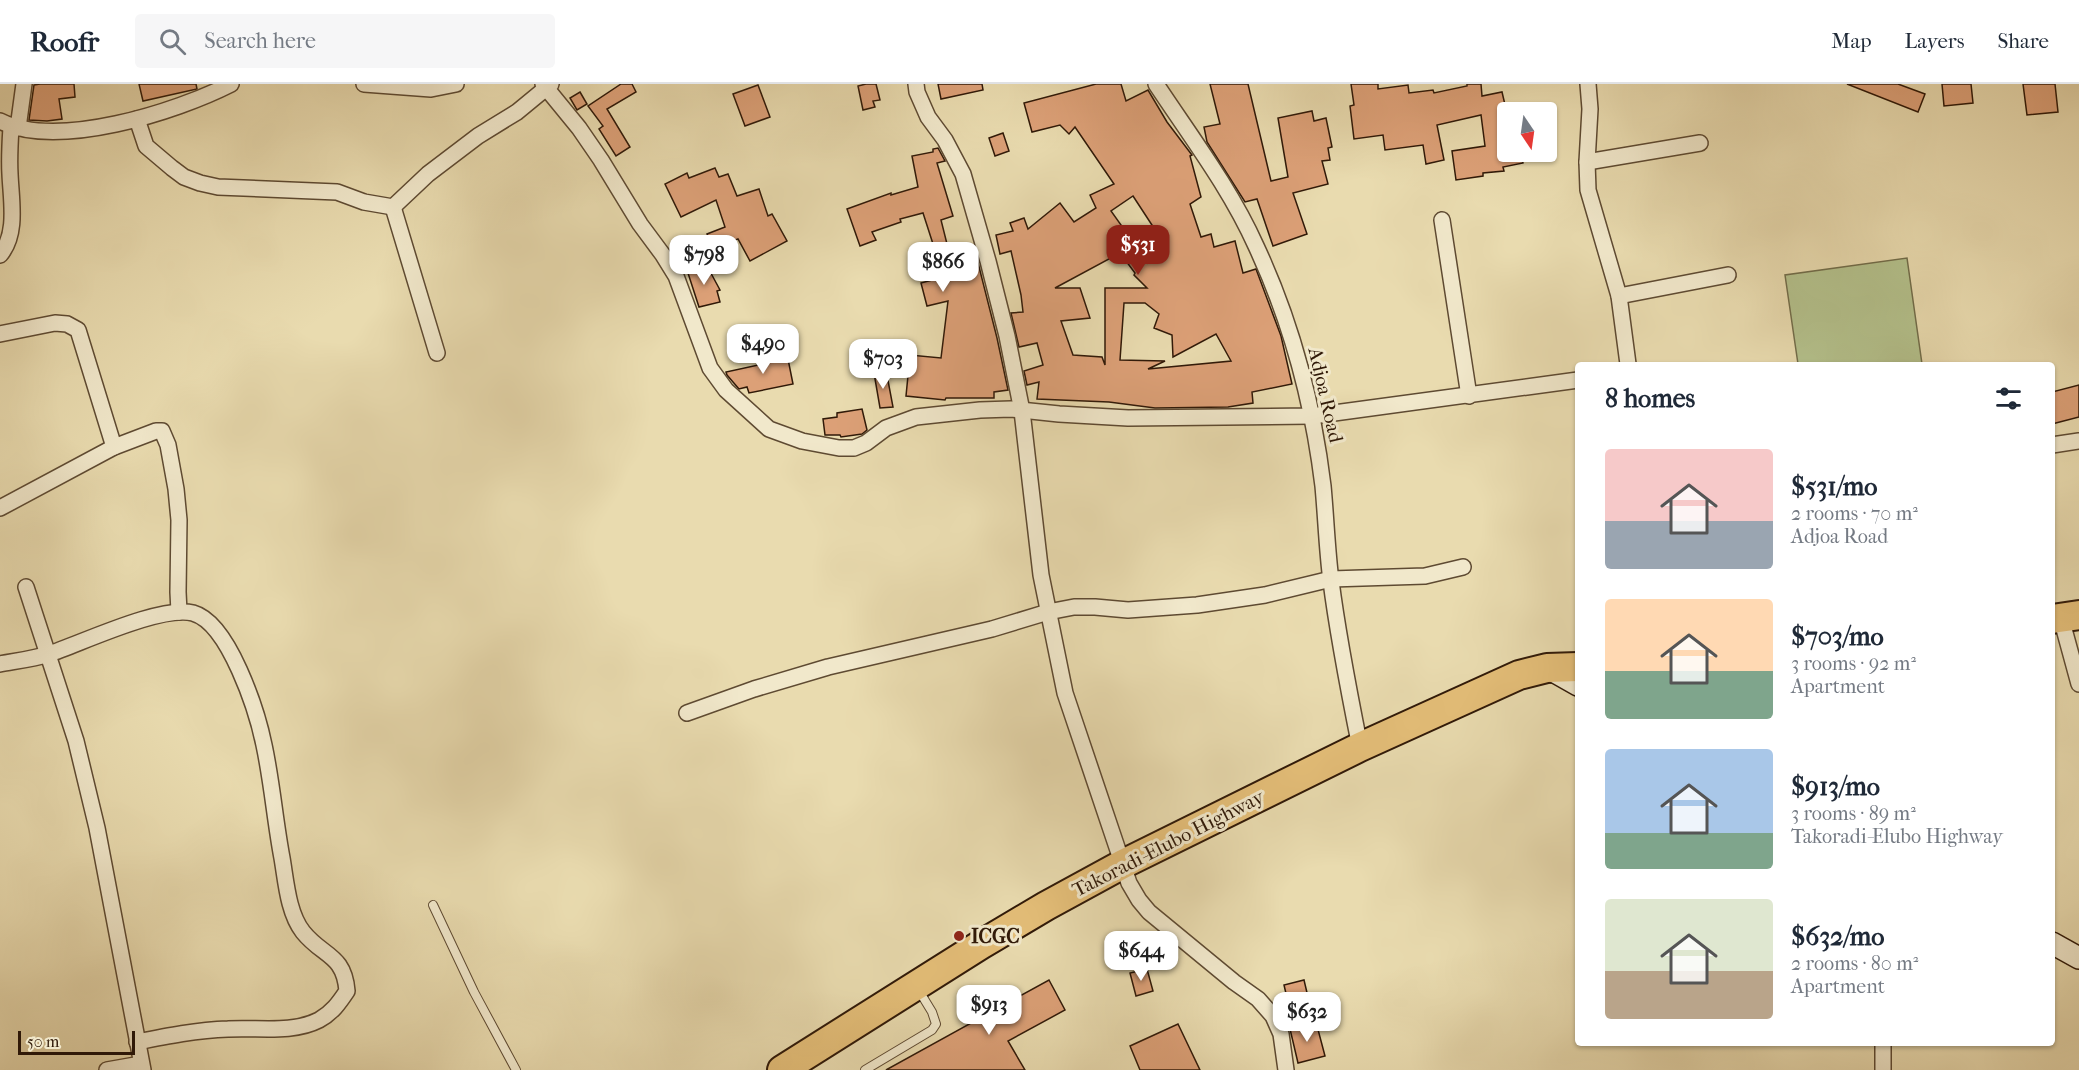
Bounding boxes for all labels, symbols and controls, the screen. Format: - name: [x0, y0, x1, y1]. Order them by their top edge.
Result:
- search box: [135, 14, 555, 68]
- text: Roofr: [30, 25, 99, 58]
- icon: search: [156, 25, 189, 58]
- text: Search here: [204, 28, 316, 54]
- text: Map: [1831, 29, 1872, 53]
- text: Layers: [1905, 29, 1964, 53]
- text: Share: [1997, 29, 2049, 53]
- north arrow: [1497, 102, 1557, 162]
- map controls: [1497, 102, 1557, 162]
- pin: $531: [1102, 225, 1174, 276]
- text: $531: [1121, 233, 1156, 256]
- pin: $798: [668, 235, 740, 286]
- pin: $866: [907, 242, 979, 293]
- text: $798: [683, 243, 725, 266]
- text: $866: [922, 250, 964, 273]
- pin: $490: [727, 324, 799, 375]
- text: $490: [741, 332, 785, 355]
- pin: $703: [847, 339, 919, 390]
- street label: Adjoa Road: [1303, 344, 1348, 446]
- text: $703: [863, 347, 903, 370]
- icon: filters: [1992, 382, 2025, 415]
- text: 8 homes: [1605, 383, 1695, 414]
- text: $531/mo: [1791, 471, 1878, 502]
- icon: home: [1653, 473, 1725, 545]
- text: 2 rooms · 70 m²: [1791, 502, 1918, 525]
- text: Adjoa Road: [1791, 525, 1888, 548]
- text: $703/mo: [1791, 621, 1884, 652]
- icon: home: [1653, 623, 1725, 695]
- text: 3 rooms · 92 m²: [1791, 652, 1916, 675]
- text: Apartment: [1791, 675, 1885, 698]
- text: $913/mo: [1791, 771, 1880, 802]
- icon: home: [1653, 773, 1725, 845]
- street label: Takoradi-Elubo Highway: [1069, 784, 1269, 902]
- text: 3 rooms · 89 m²: [1791, 802, 1916, 825]
- text: Takoradi-Elubo Highway: [1791, 825, 2003, 848]
- text: $632/mo: [1791, 921, 1884, 952]
- icon: home: [1653, 923, 1725, 995]
- place label: ICGC: [971, 925, 1020, 948]
- marker: ICGC: [952, 929, 966, 943]
- pin: $644: [1105, 931, 1177, 982]
- text: $644: [1118, 939, 1164, 962]
- text: 2 rooms · 80 m²: [1791, 952, 1918, 975]
- text: Apartment: [1791, 975, 1885, 998]
- pin: $913: [953, 985, 1025, 1036]
- pin: $632: [1271, 992, 1343, 1043]
- text: $913: [971, 993, 1007, 1016]
- text: $632: [1287, 1000, 1327, 1023]
- scale bar: [18, 1028, 135, 1056]
- text: 50 m: [27, 1032, 59, 1051]

